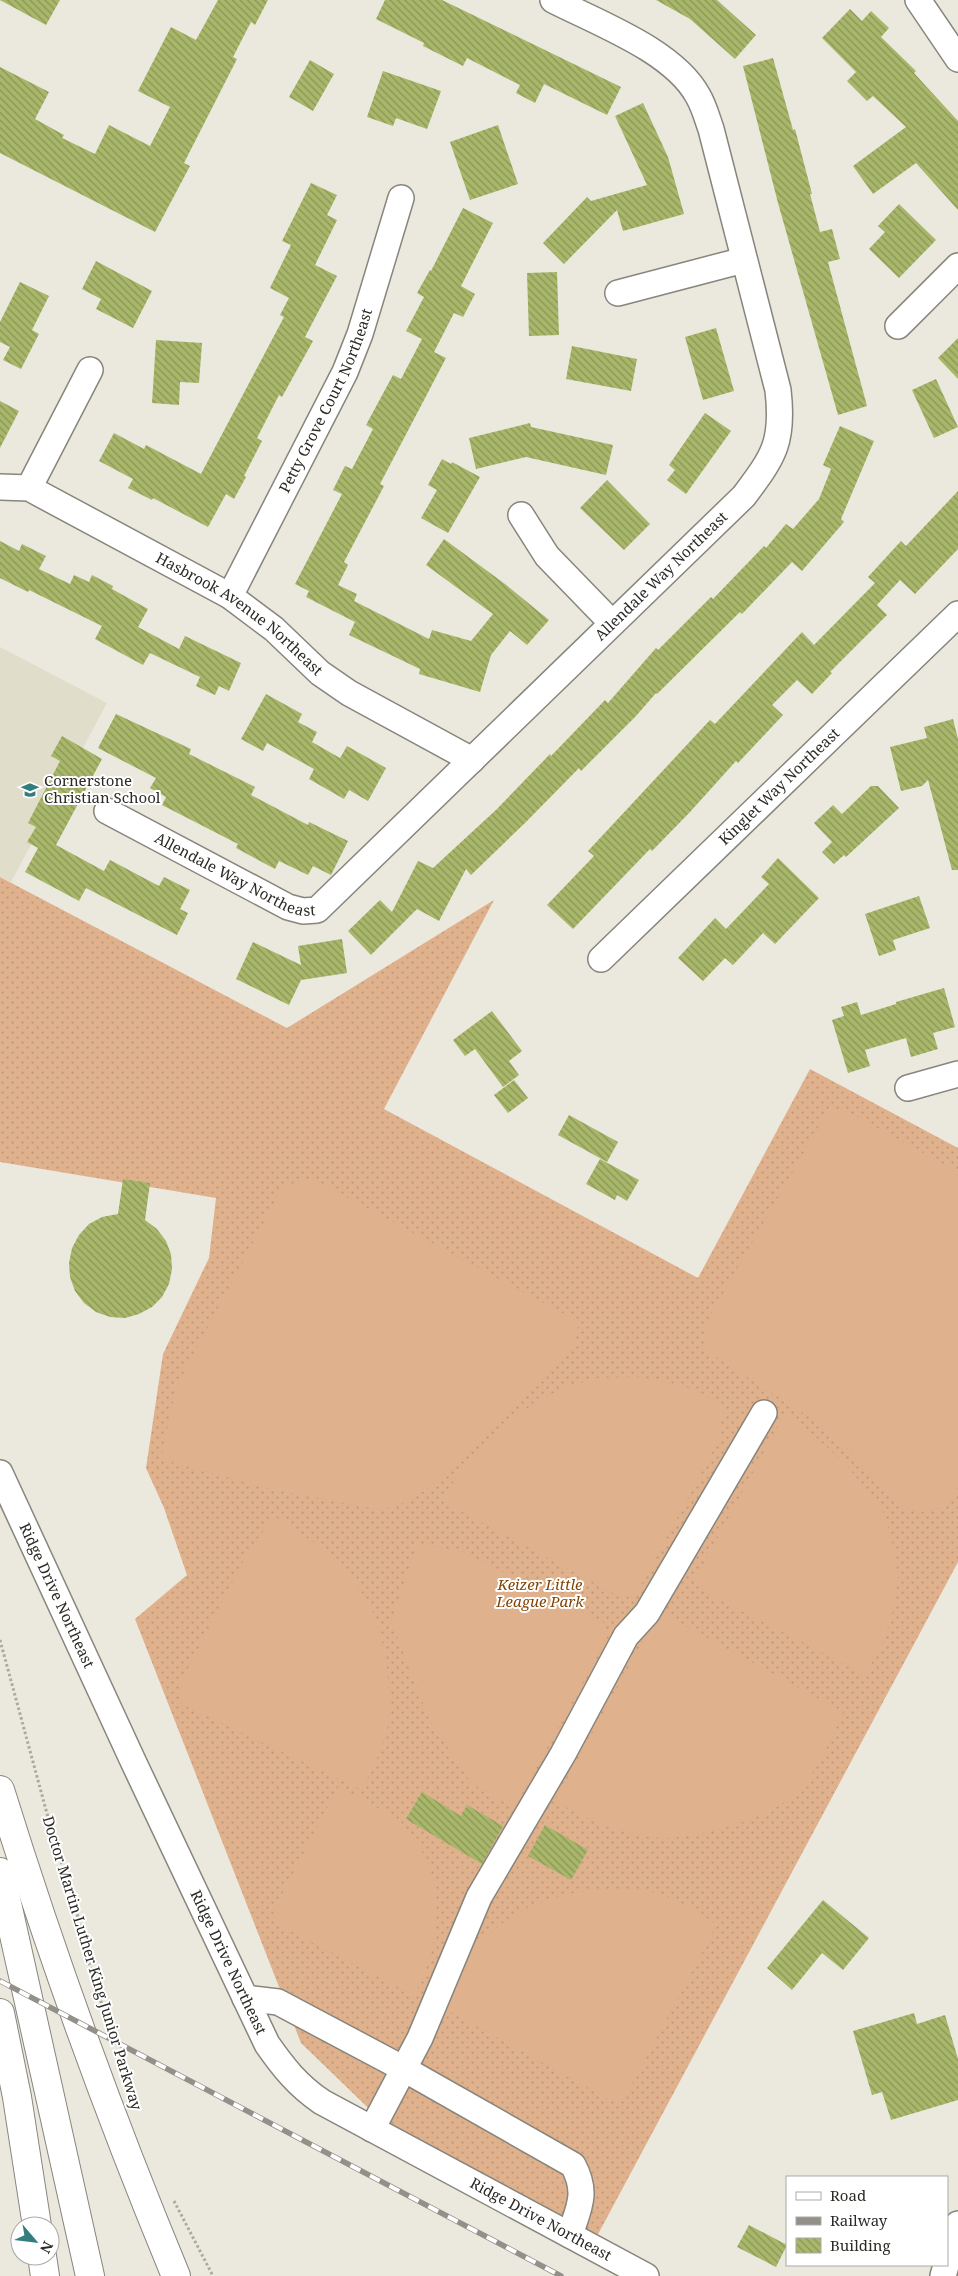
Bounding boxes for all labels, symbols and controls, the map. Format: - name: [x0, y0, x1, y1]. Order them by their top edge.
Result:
- street label: Petty Grove Court Northeast: [274, 306, 376, 496]
- street label: Allendale Way Northeast: [590, 506, 731, 644]
- street label: Hasbrook Avenue Northeast: [153, 547, 328, 679]
- street label: Kinglet Way Northeast: [714, 723, 843, 849]
- place label: Cornerstone Christian School: [44, 770, 161, 807]
- school or university icon: Cornerstone Christian School: [20, 780, 40, 800]
- street label: Allendale Way Northeast: [152, 827, 316, 920]
- street label: Ridge Drive Northeast: [15, 1519, 100, 1671]
- park label: Keizer Little League Park: [495, 1574, 584, 1611]
- street label: Doctor Martin Luther King Junior Parkway: [39, 1813, 147, 2113]
- street label: Ridge Drive Northeast: [186, 1886, 272, 2038]
- street label: Ridge Drive Northeast: [467, 2172, 615, 2265]
- legend: [786, 2176, 948, 2266]
- text: Road: [830, 2185, 866, 2205]
- text: Railway: [830, 2210, 888, 2230]
- north arrow: [10, 2216, 60, 2266]
- text: Building: [830, 2235, 891, 2255]
- text: N: [36, 2238, 58, 2257]

